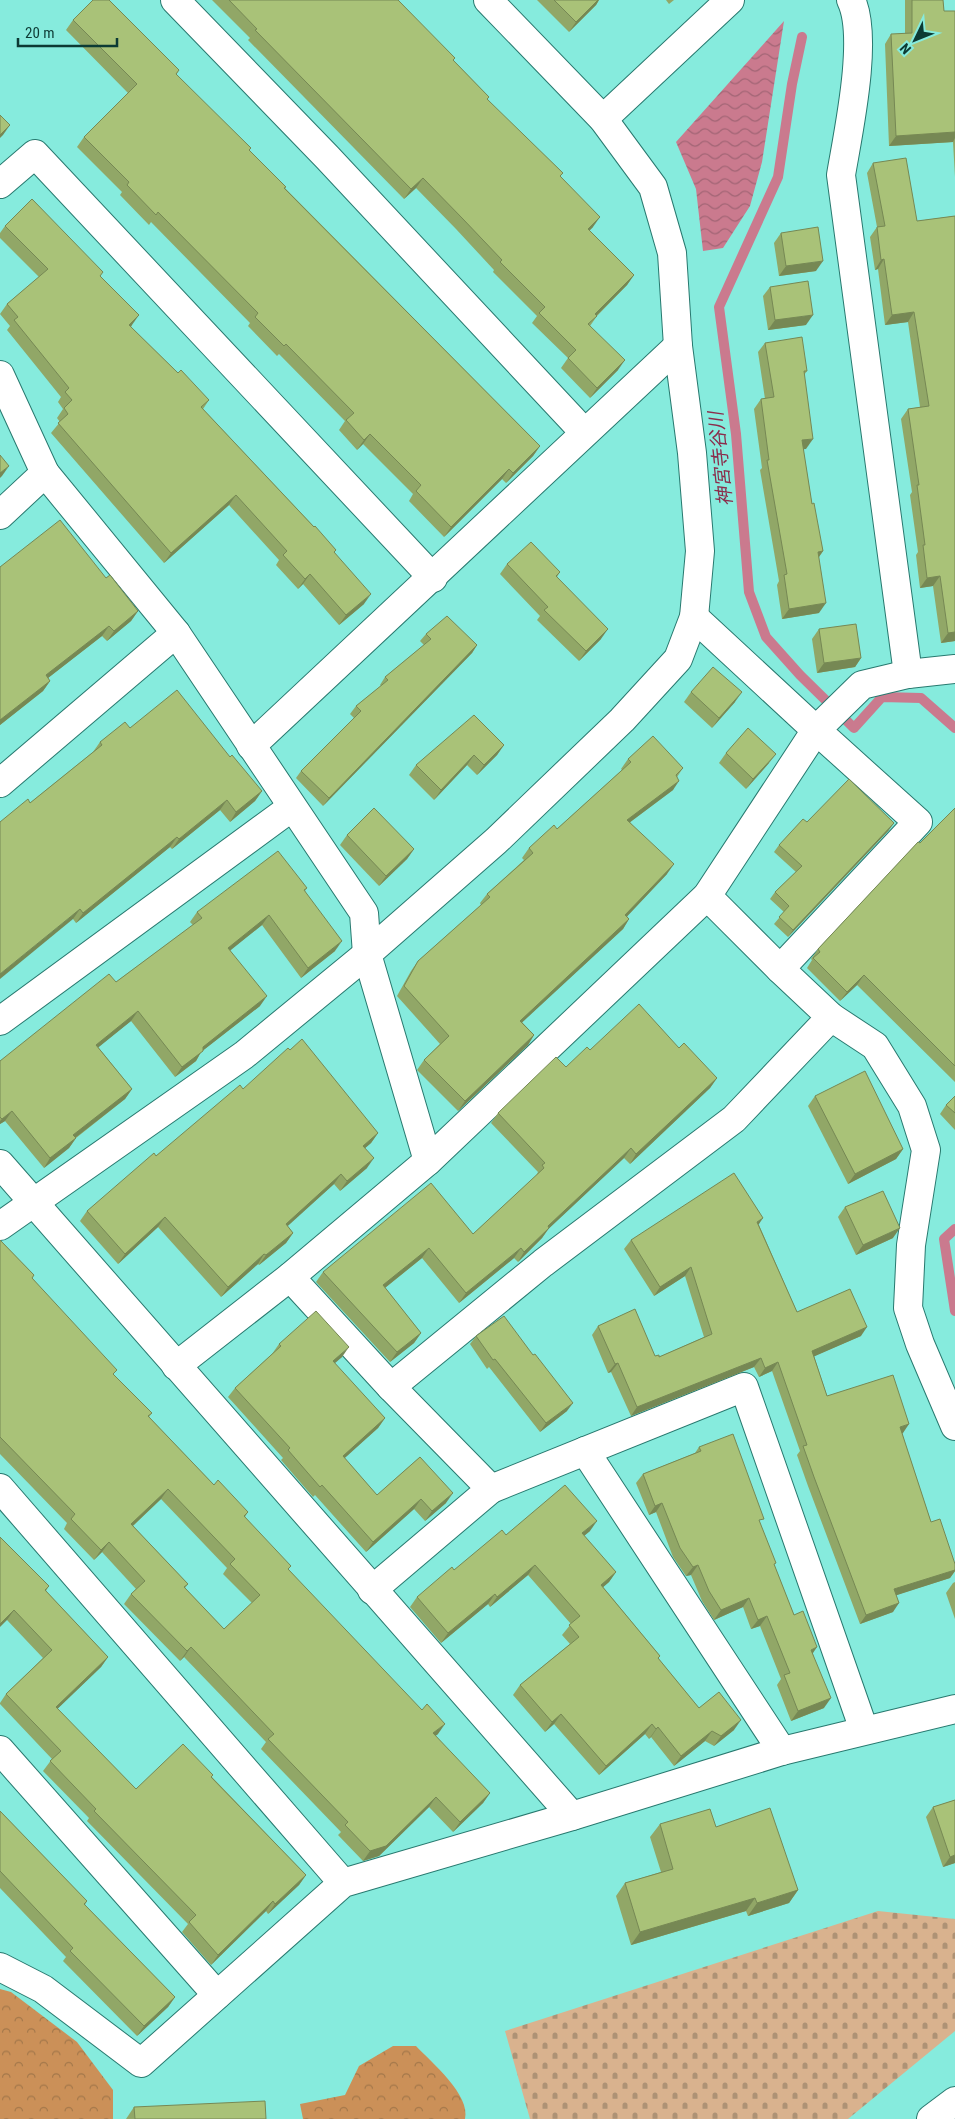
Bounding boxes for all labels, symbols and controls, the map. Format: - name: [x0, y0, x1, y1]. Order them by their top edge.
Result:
- scale bar: [18, 15, 116, 47]
- north arrow: [890, 15, 940, 65]
- text: 20 m: [25, 24, 55, 42]
- text: N: [897, 40, 914, 57]
- water label: 神宮寺谷川: [704, 409, 737, 507]

